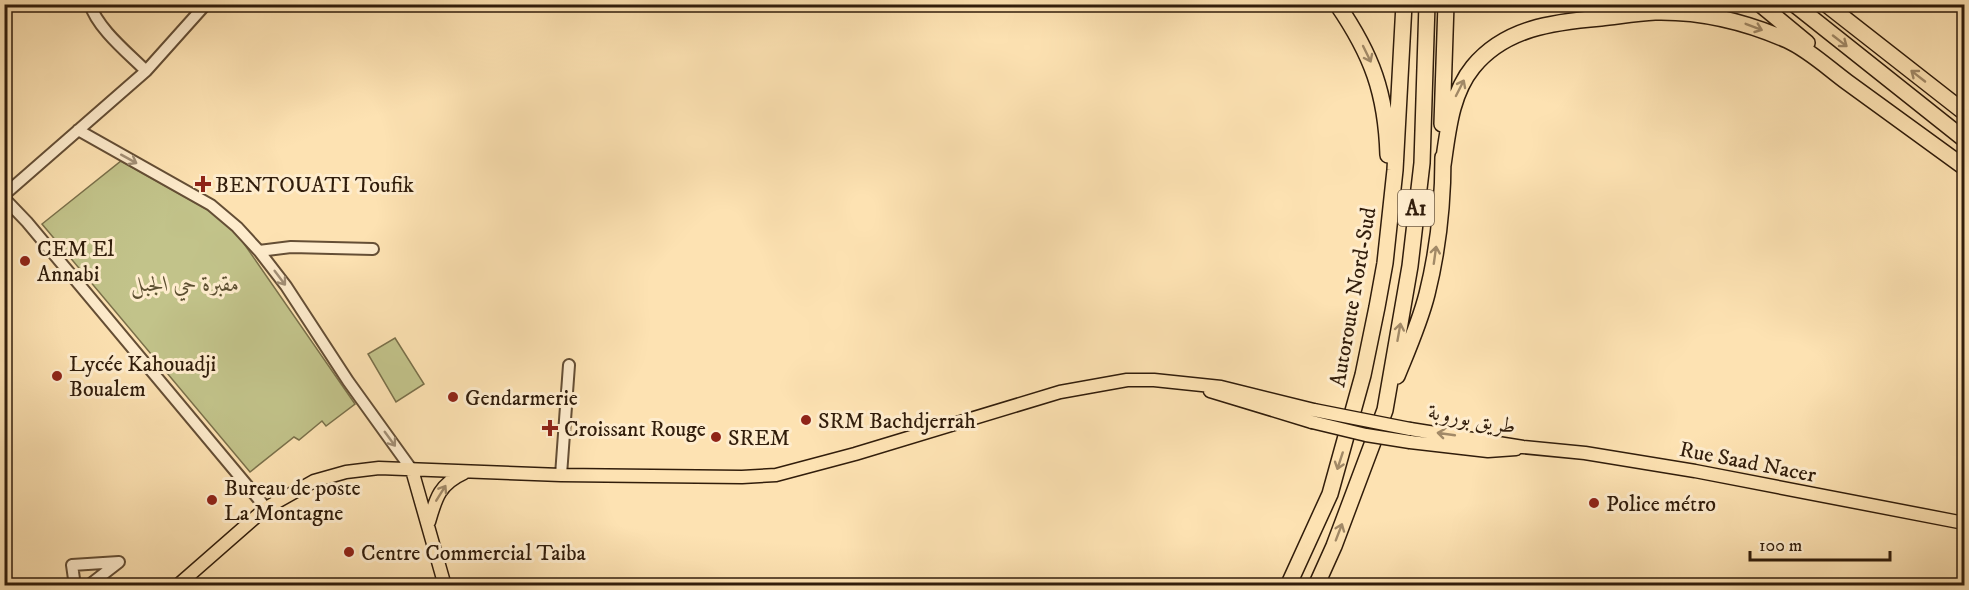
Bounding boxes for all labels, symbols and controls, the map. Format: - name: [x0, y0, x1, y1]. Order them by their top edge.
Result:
- one-way arrow: [1744, 23, 1762, 34]
- one-way arrow: [1831, 35, 1847, 48]
- one-way arrow: [1362, 45, 1373, 63]
- one-way arrow: [1910, 70, 1926, 83]
- one-way arrow: [1455, 80, 1467, 98]
- one-way arrow: [120, 153, 137, 165]
- place label: BENTOUATI Toufik: [215, 172, 414, 199]
- marker: BENTOUATI Toufik: [196, 177, 210, 191]
- road number: A1: [1398, 190, 1434, 226]
- street label: Autoroute Nord-Sud: [1324, 205, 1383, 389]
- place label: CEM El Annabi: [37, 236, 115, 288]
- one-way arrow: [1430, 245, 1441, 265]
- marker: CEM El Annabi: [18, 254, 32, 268]
- one-way arrow: [274, 270, 287, 286]
- park label: مقبرة حي الجبل: [131, 271, 239, 302]
- one-way arrow: [1394, 322, 1405, 342]
- place label: Lycée Kahouadji Boualem: [69, 351, 216, 403]
- marker: Lycée Kahouadji Boualem: [50, 369, 64, 383]
- place label: Gendarmerie: [465, 385, 578, 412]
- marker: Gendarmerie: [446, 390, 460, 404]
- street label: طريق بوروبة: [1426, 398, 1518, 440]
- place label: SRM Bachdjerrah: [818, 408, 976, 435]
- marker: SRM Bachdjerrah: [799, 413, 813, 427]
- place label: Croissant Rouge: [564, 416, 706, 443]
- marker: Croissant Rouge: [541, 419, 559, 437]
- place label: SREM: [728, 425, 790, 452]
- one-way arrow: [1436, 429, 1456, 440]
- marker: SREM: [709, 430, 723, 444]
- one-way arrow: [384, 431, 397, 447]
- street label: Rue Saad Nacer: [1677, 436, 1819, 489]
- one-way arrow: [1334, 451, 1345, 470]
- place label: Bureau de poste La Montagne: [224, 475, 361, 527]
- one-way arrow: [434, 484, 447, 501]
- place label: Police métro: [1606, 491, 1716, 518]
- marker: Bureau de poste La Montagne: [205, 493, 219, 507]
- marker: Police métro: [1587, 496, 1601, 510]
- one-way arrow: [1335, 523, 1346, 542]
- scale bar: [1750, 524, 1890, 562]
- text: 100 m: [1759, 535, 1802, 557]
- place label: Centre Commercial Taiba: [361, 540, 587, 567]
- marker: Centre Commercial Taiba: [342, 545, 356, 559]

